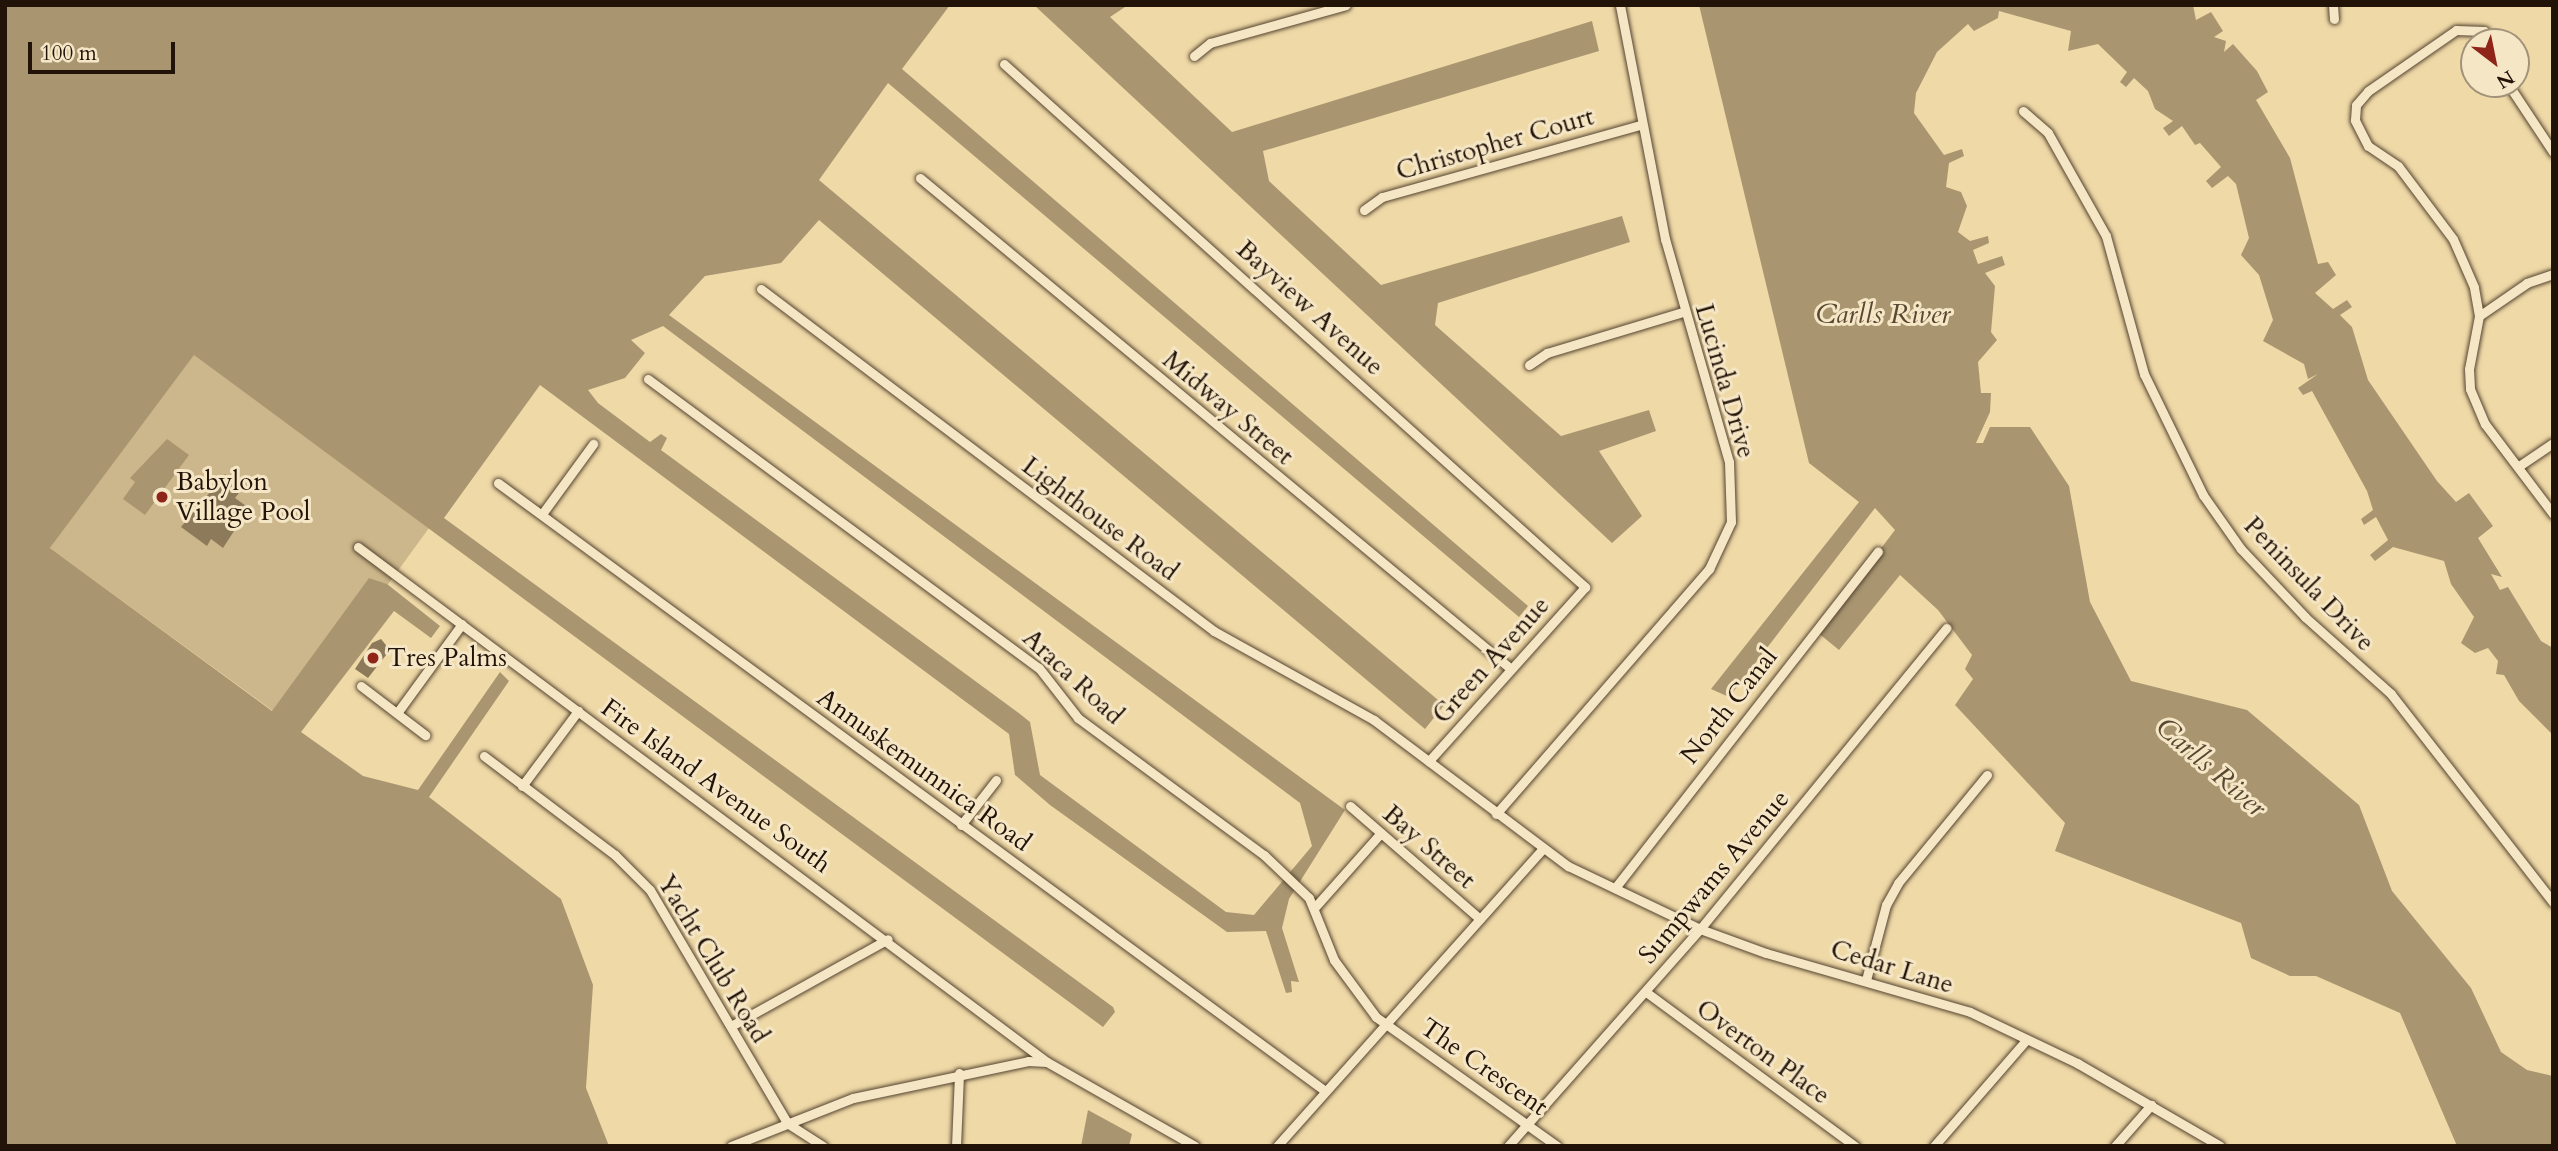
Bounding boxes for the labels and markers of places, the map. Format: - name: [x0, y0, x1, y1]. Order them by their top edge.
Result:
- place label: Babylon Village Pool: [176, 466, 310, 528]
- marker: Babylon Village Pool: [154, 489, 170, 505]
- place label: Tres Palms: [387, 642, 507, 674]
- marker: Tres Palms: [365, 650, 381, 666]

